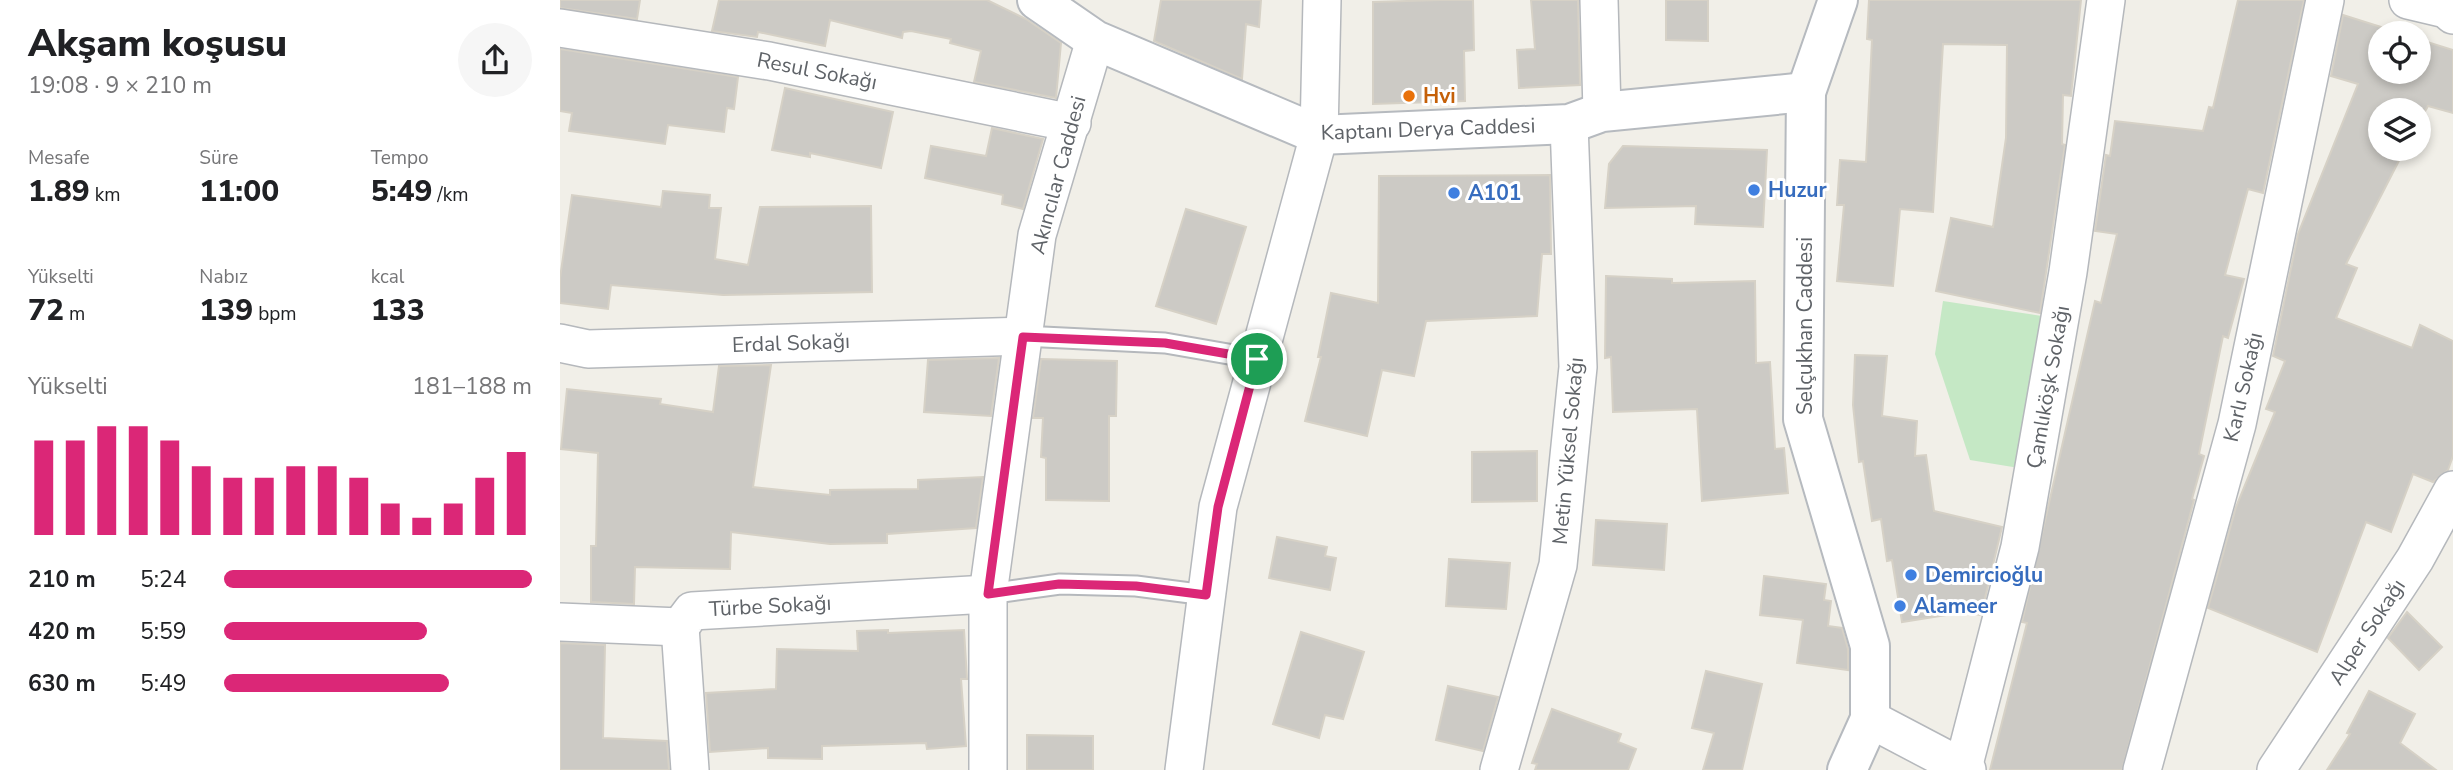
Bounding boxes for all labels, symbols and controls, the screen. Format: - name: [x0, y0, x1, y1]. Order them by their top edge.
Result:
- text: Akşam koşusu: [28, 18, 287, 69]
- map controls: [2368, 21, 2431, 161]
- button: locate: [2368, 21, 2431, 84]
- button: share: [458, 23, 532, 97]
- street label: Resul Sokağı: [755, 46, 879, 96]
- text: 19:08 · 9 × 210 m: [28, 70, 212, 101]
- place label: Hvi: [1423, 82, 1456, 110]
- marker: Hvi: [1401, 88, 1417, 104]
- street label: Akıncılar Caddesi: [1023, 93, 1093, 257]
- button: layers: [2368, 98, 2431, 161]
- street label: Kaptanı Derya Caddesi: [1320, 111, 1536, 147]
- text: Mesafe: [28, 145, 90, 171]
- text: Süre: [199, 145, 238, 171]
- text: Tempo: [371, 145, 429, 171]
- text: 1.89: [28, 171, 90, 212]
- text: 11:00: [199, 171, 279, 212]
- text: 5:49: [371, 171, 432, 212]
- place label: Huzur: [1768, 176, 1828, 204]
- place label: A101: [1468, 179, 1521, 207]
- text: km: [90, 182, 120, 208]
- text: /km: [432, 182, 468, 208]
- marker: Huzur: [1746, 182, 1762, 198]
- marker: A101: [1446, 185, 1462, 201]
- street label: Selçukhan Caddesi: [1791, 237, 1819, 415]
- text: Yükselti: [28, 264, 94, 290]
- text: Nabız: [199, 264, 248, 290]
- text: kcal: [371, 264, 404, 290]
- text: 72: [28, 290, 64, 331]
- text: 139: [199, 290, 253, 331]
- text: 133: [371, 290, 425, 331]
- text: m: [64, 301, 85, 327]
- text: bpm: [253, 301, 297, 327]
- street label: Çamlıköşk Sokağı: [2020, 303, 2076, 471]
- street label: Erdal Sokağı: [732, 327, 850, 359]
- pin: [1227, 329, 1287, 389]
- street label: Karlı Sokağı: [2217, 329, 2269, 445]
- icon: arrive: [1238, 340, 1276, 378]
- street label: Metin Yüksel Sokağı: [1546, 356, 1590, 546]
- text: Yükselti: [28, 371, 108, 402]
- text: 181–188 m: [412, 371, 532, 402]
- place label: Demircioğlu: [1925, 561, 2043, 589]
- text: 210 m: [28, 564, 96, 595]
- text: 5:24: [140, 564, 187, 595]
- marker: Demircioğlu: [1903, 567, 1919, 583]
- street label: Alper Sokağı: [2322, 574, 2412, 690]
- street label: Türbe Sokağı: [708, 589, 832, 623]
- place label: Alameer: [1914, 592, 1998, 620]
- marker: Alameer: [1892, 598, 1908, 614]
- text: 420 m: [28, 616, 96, 647]
- text: 5:59: [140, 616, 187, 647]
- text: 630 m: [28, 668, 96, 699]
- text: 5:49: [140, 668, 187, 699]

